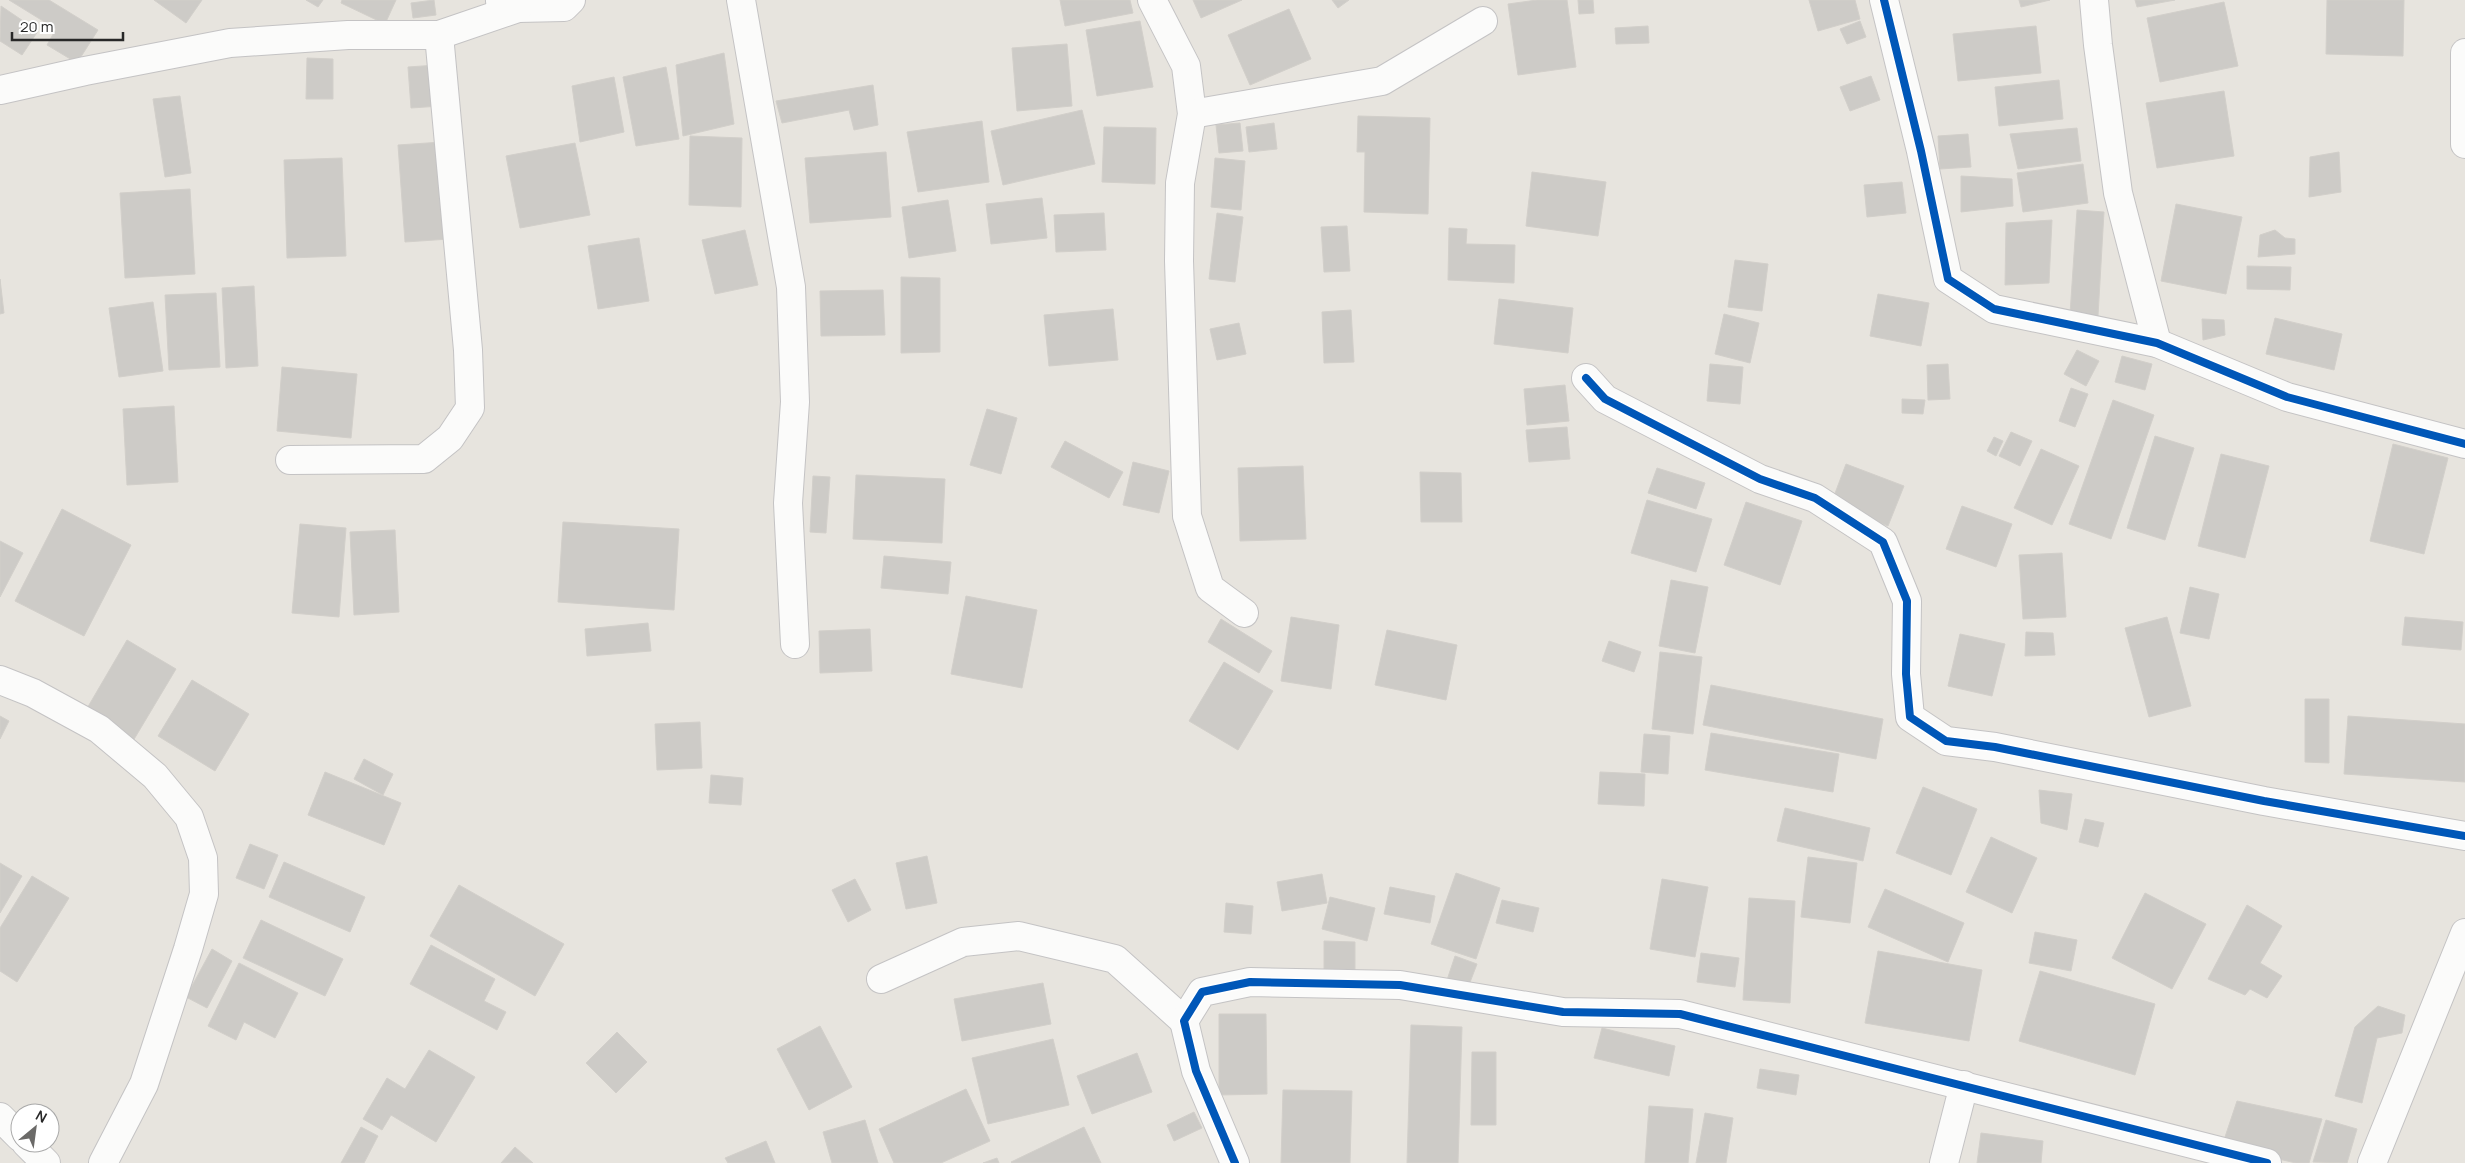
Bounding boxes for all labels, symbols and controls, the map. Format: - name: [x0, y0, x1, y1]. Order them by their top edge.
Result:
- scale bar: [12, 10, 124, 42]
- text: 20 m: [20, 16, 53, 37]
- north arrow: [10, 1103, 60, 1153]
- text: N: [33, 1105, 51, 1127]

